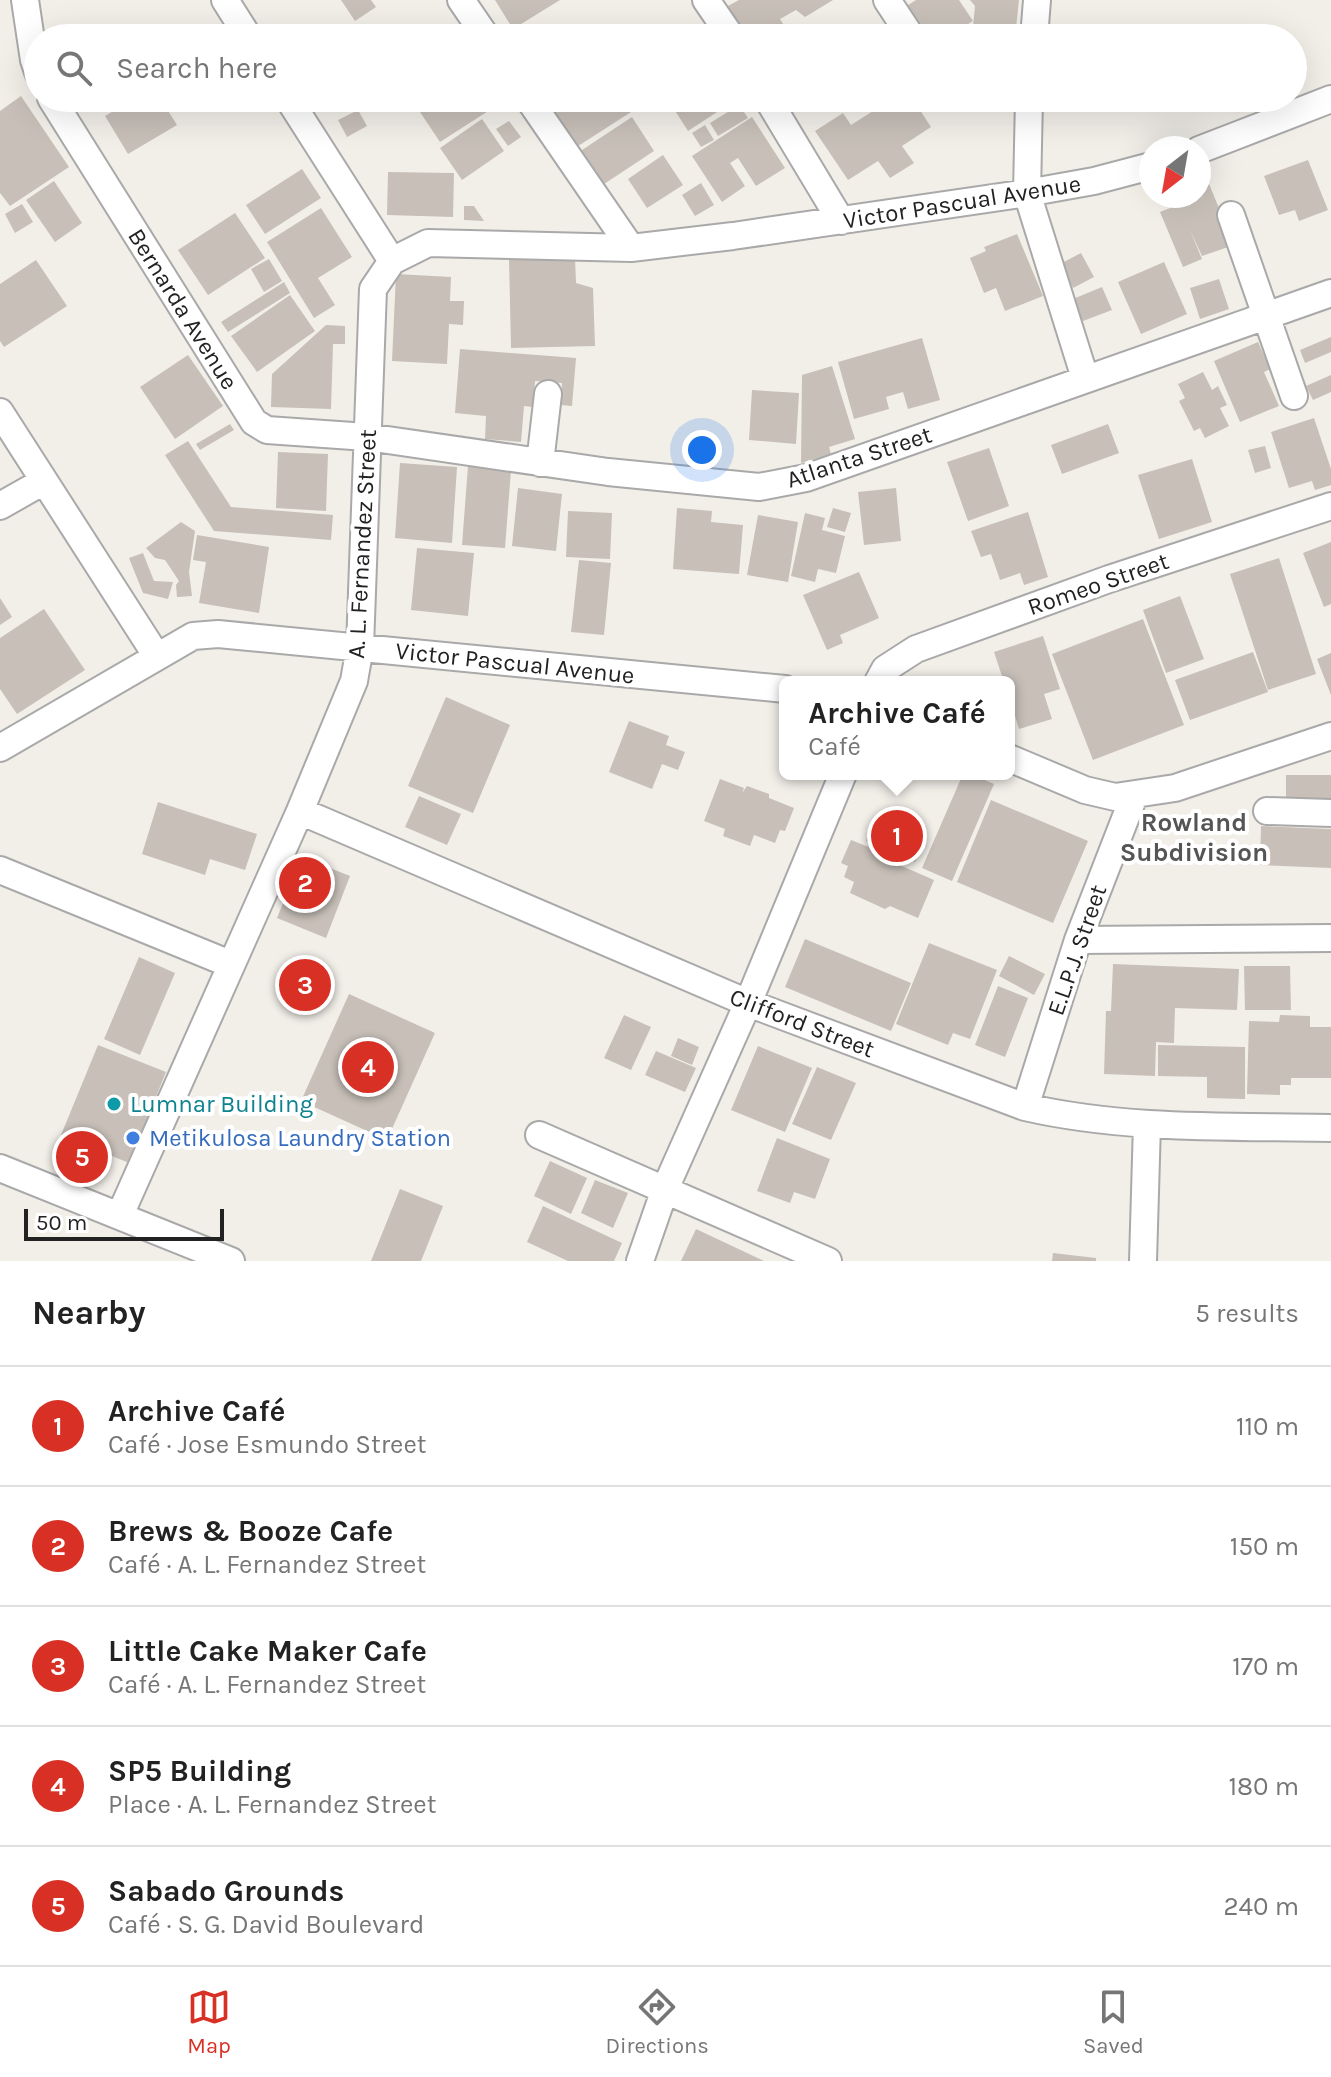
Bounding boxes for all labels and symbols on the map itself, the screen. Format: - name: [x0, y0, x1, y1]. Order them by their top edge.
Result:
- north arrow: [1139, 136, 1211, 208]
- street label: Victor Pascual Avenue: [841, 169, 1083, 235]
- street label: Bernarda Avenue: [122, 223, 244, 395]
- street label: Atlanta Street: [783, 420, 935, 494]
- street label: A. L. Fernandez Street: [342, 429, 382, 659]
- your location: [682, 430, 722, 470]
- street label: Romeo Street: [1024, 547, 1172, 621]
- street label: Victor Pascual Avenue: [394, 637, 636, 689]
- pin: 1: [871, 806, 923, 866]
- district label: Rowland Subdivision: [1120, 807, 1268, 868]
- pin: 2: [279, 853, 331, 913]
- street label: E.L.P.J. Street: [1042, 881, 1112, 1019]
- pin: 3: [279, 955, 331, 1015]
- street label: Clifford Street: [726, 983, 878, 1063]
- pin: 4: [342, 1037, 394, 1097]
- place label: Lumnar Building: [130, 1090, 313, 1118]
- marker: Lumnar Building: [105, 1095, 123, 1113]
- place label: Metikulosa Laundry Station: [149, 1124, 451, 1152]
- pin: 5: [56, 1127, 108, 1187]
- marker: Metikulosa Laundry Station: [124, 1129, 142, 1147]
- scale bar: [24, 1205, 224, 1241]

